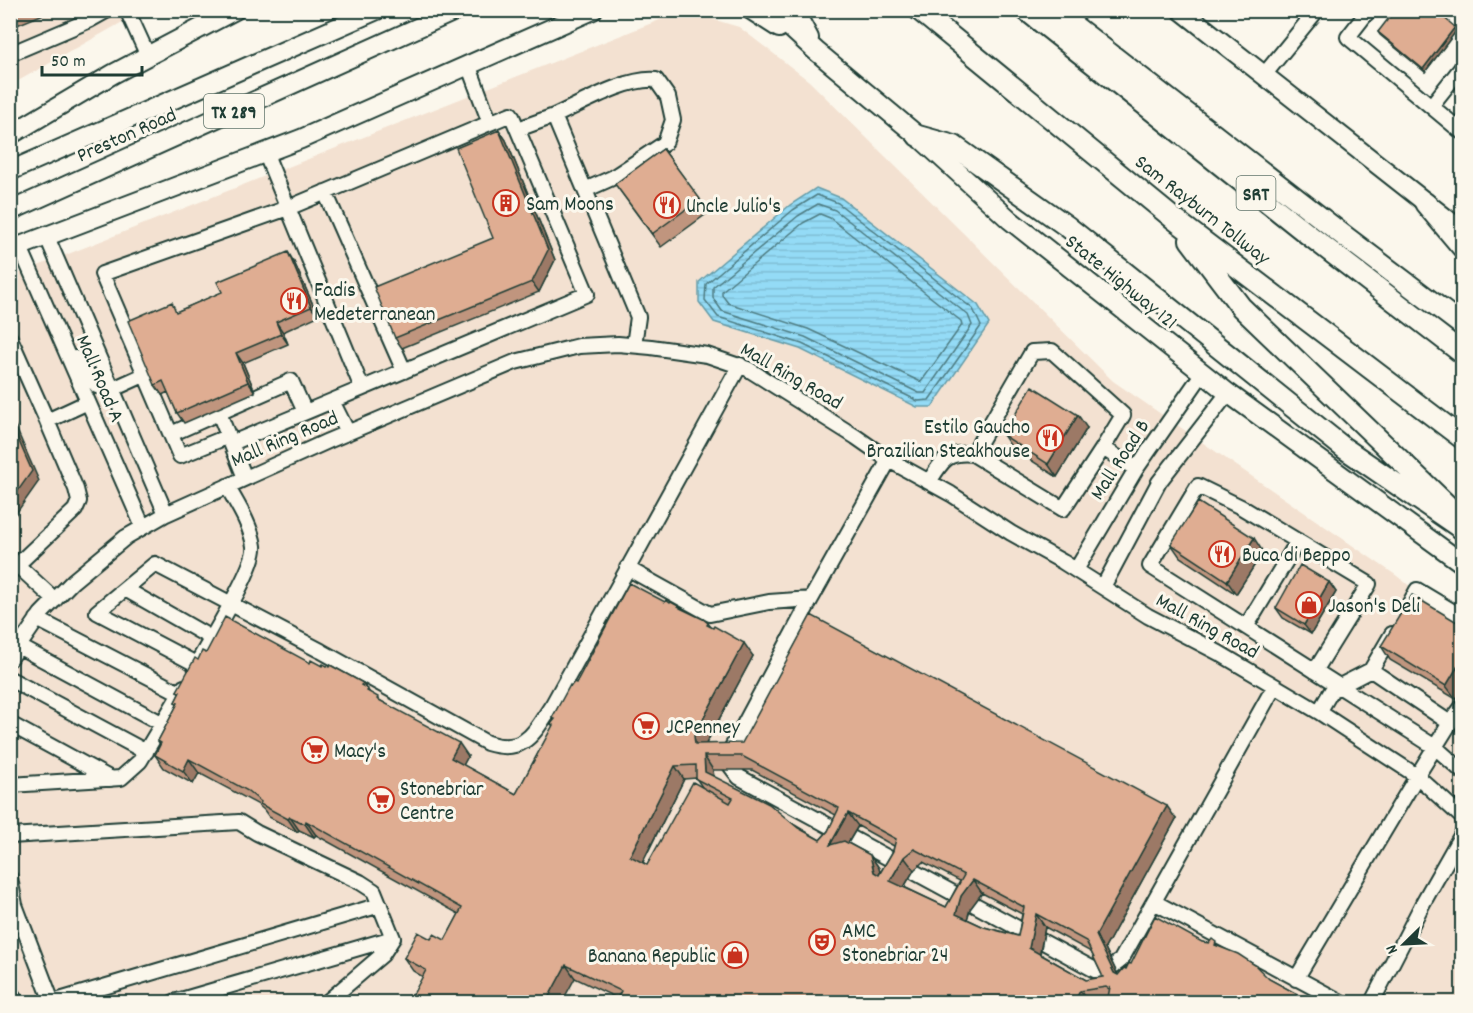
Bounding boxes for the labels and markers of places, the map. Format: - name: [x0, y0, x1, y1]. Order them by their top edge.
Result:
- building icon: Sam Moons: [491, 188, 521, 218]
- restaurant icon: Uncle Julio's: [652, 190, 682, 220]
- place label: Sam Moons: [526, 191, 614, 221]
- place label: Uncle Julio's: [686, 193, 781, 223]
- place label: Fadis Medeterranean: [314, 277, 436, 331]
- restaurant icon: Fadis Medeterranean: [279, 286, 309, 316]
- place label: Estilo Gaucho Brazilian Steakhouse: [867, 414, 1030, 468]
- restaurant icon: Estilo Gaucho Brazilian Steakhouse: [1035, 423, 1065, 453]
- restaurant icon: Buca di Beppo: [1207, 539, 1237, 569]
- place label: Buca di Beppo: [1242, 542, 1351, 572]
- shop icon: Jason's Deli: [1294, 590, 1324, 620]
- place label: Jason's Deli: [1328, 593, 1420, 623]
- supermarket icon: JCPenney: [631, 711, 661, 741]
- place label: JCPenney: [666, 714, 740, 744]
- supermarket icon: Macy's: [300, 735, 330, 765]
- place label: Macy's: [334, 738, 386, 768]
- place label: Stonebriar Centre: [400, 776, 484, 830]
- supermarket icon: Stonebriar Centre: [366, 785, 396, 815]
- place label: AMC Stonebriar 24: [842, 918, 948, 972]
- theatre icon: AMC Stonebriar 24: [807, 927, 837, 957]
- shop icon: Banana Republic: [720, 940, 750, 970]
- place label: Banana Republic: [588, 943, 716, 973]

